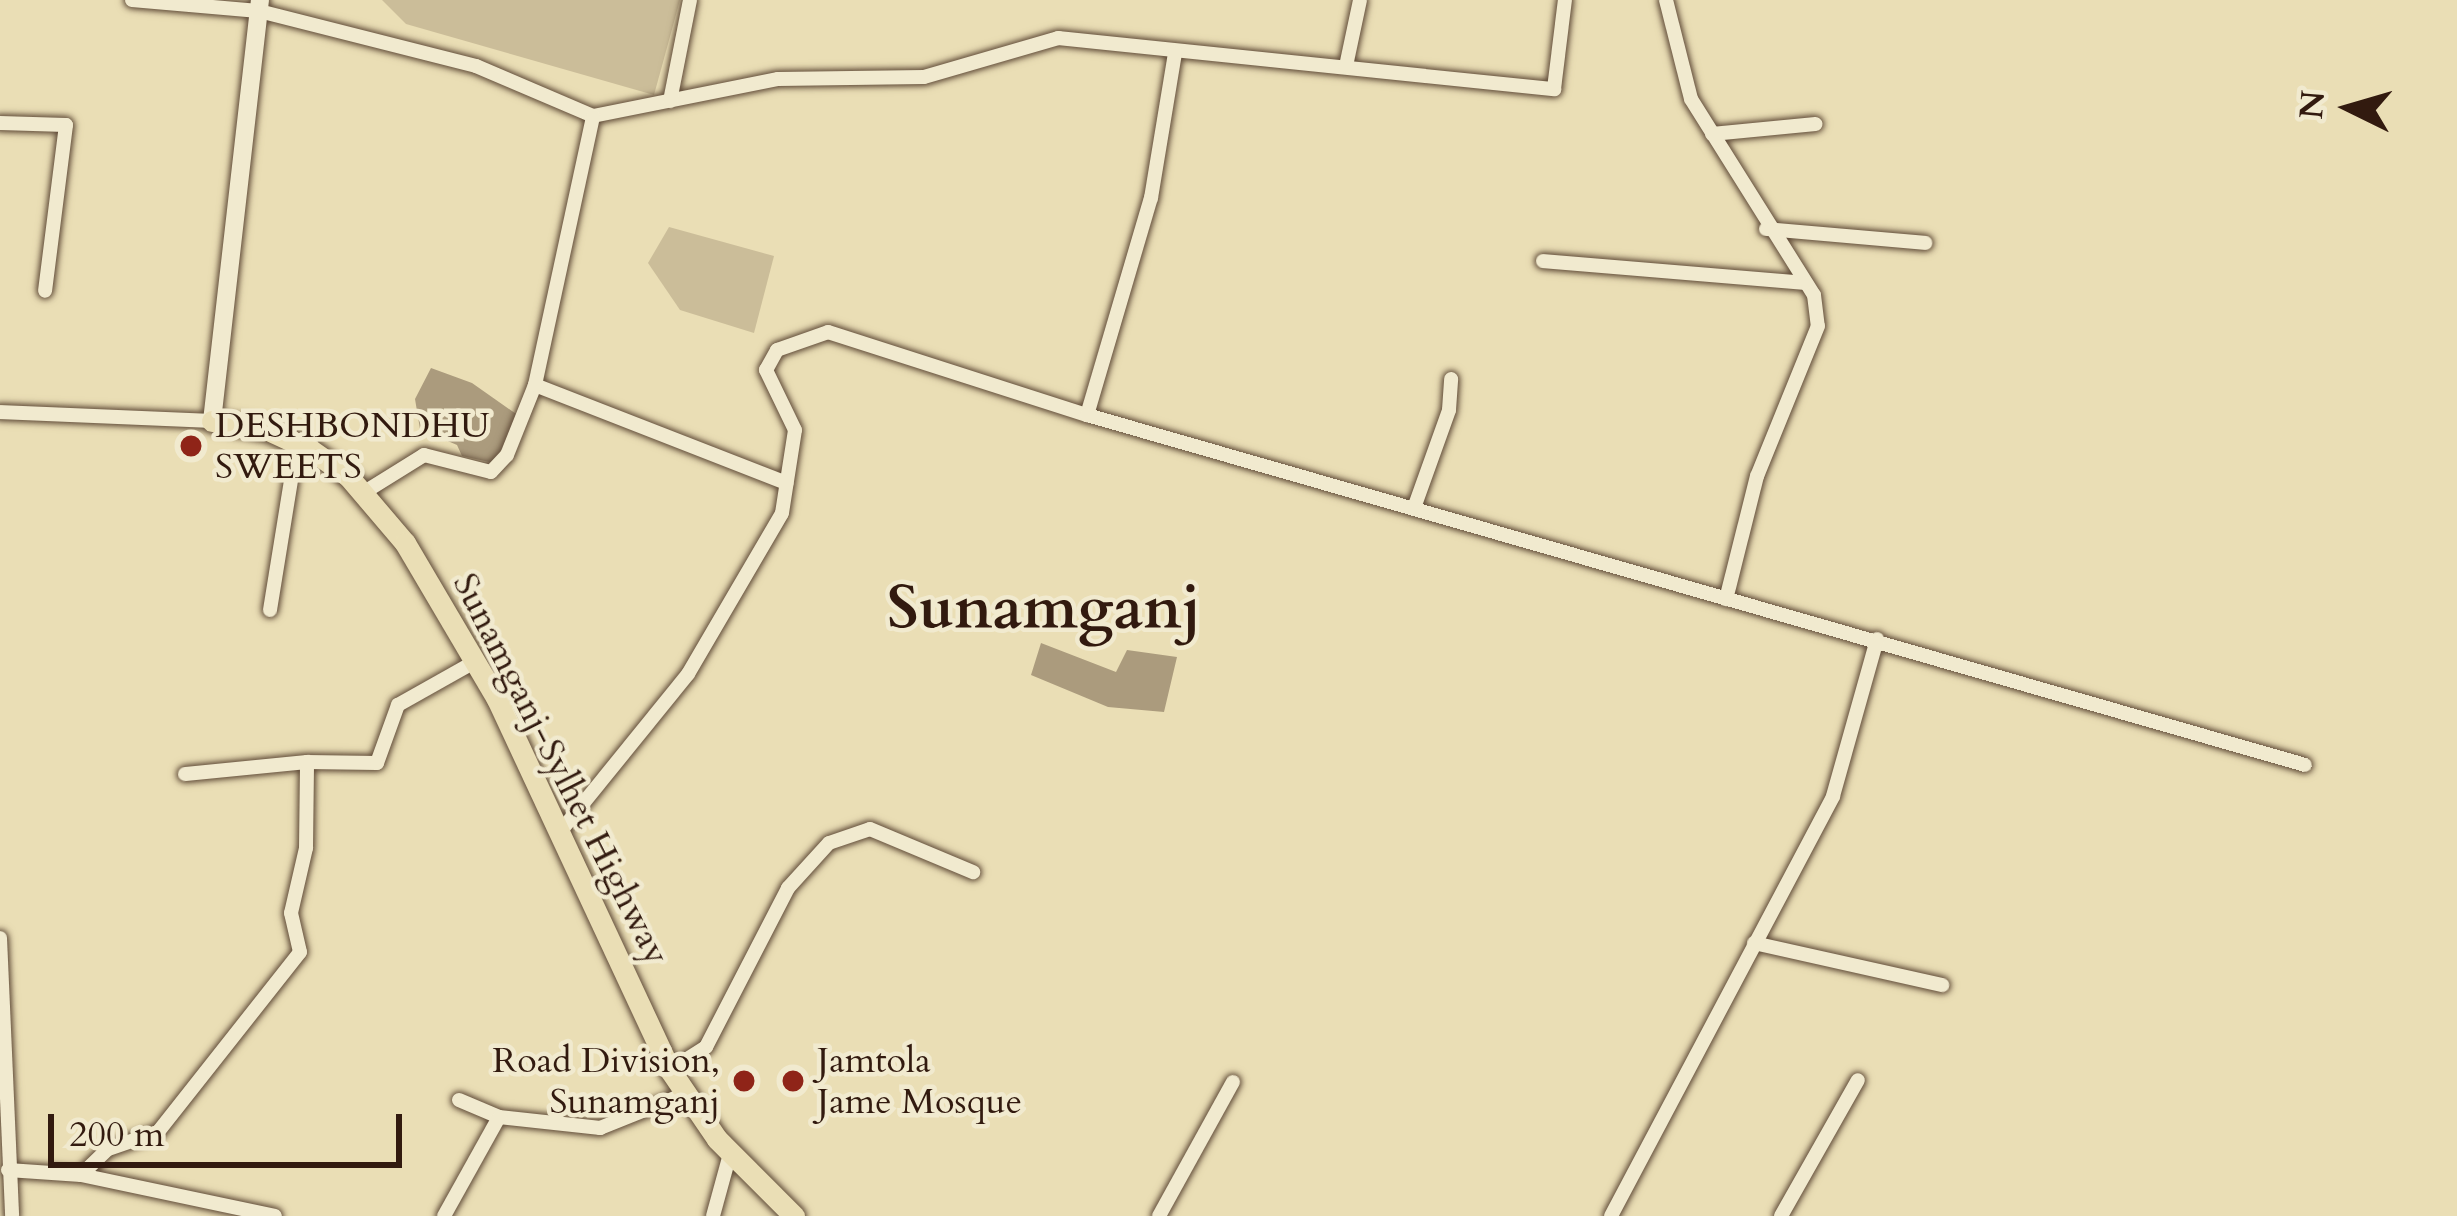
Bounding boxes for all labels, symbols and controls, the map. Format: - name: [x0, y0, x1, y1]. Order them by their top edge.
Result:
- north arrow: [2289, 48, 2409, 168]
- text: N: [2289, 89, 2336, 121]
- place label: DESHBONDHU SWEETS: [215, 403, 490, 488]
- marker: DESHBONDHU SWEETS: [178, 433, 204, 459]
- street label: Sunamganj-Sylhet Highway: [443, 566, 679, 972]
- district label: Sunamganj: [887, 572, 1201, 644]
- place label: Road Division, Sunamganj: [492, 1038, 720, 1123]
- place label: Jamtola Jame Mosque: [817, 1038, 1022, 1123]
- marker: Road Division, Sunamganj: [731, 1068, 757, 1094]
- marker: Jamtola Jame Mosque: [780, 1068, 806, 1094]
- scale bar: [54, 1090, 408, 1164]
- text: 200 m: [69, 1110, 164, 1159]

